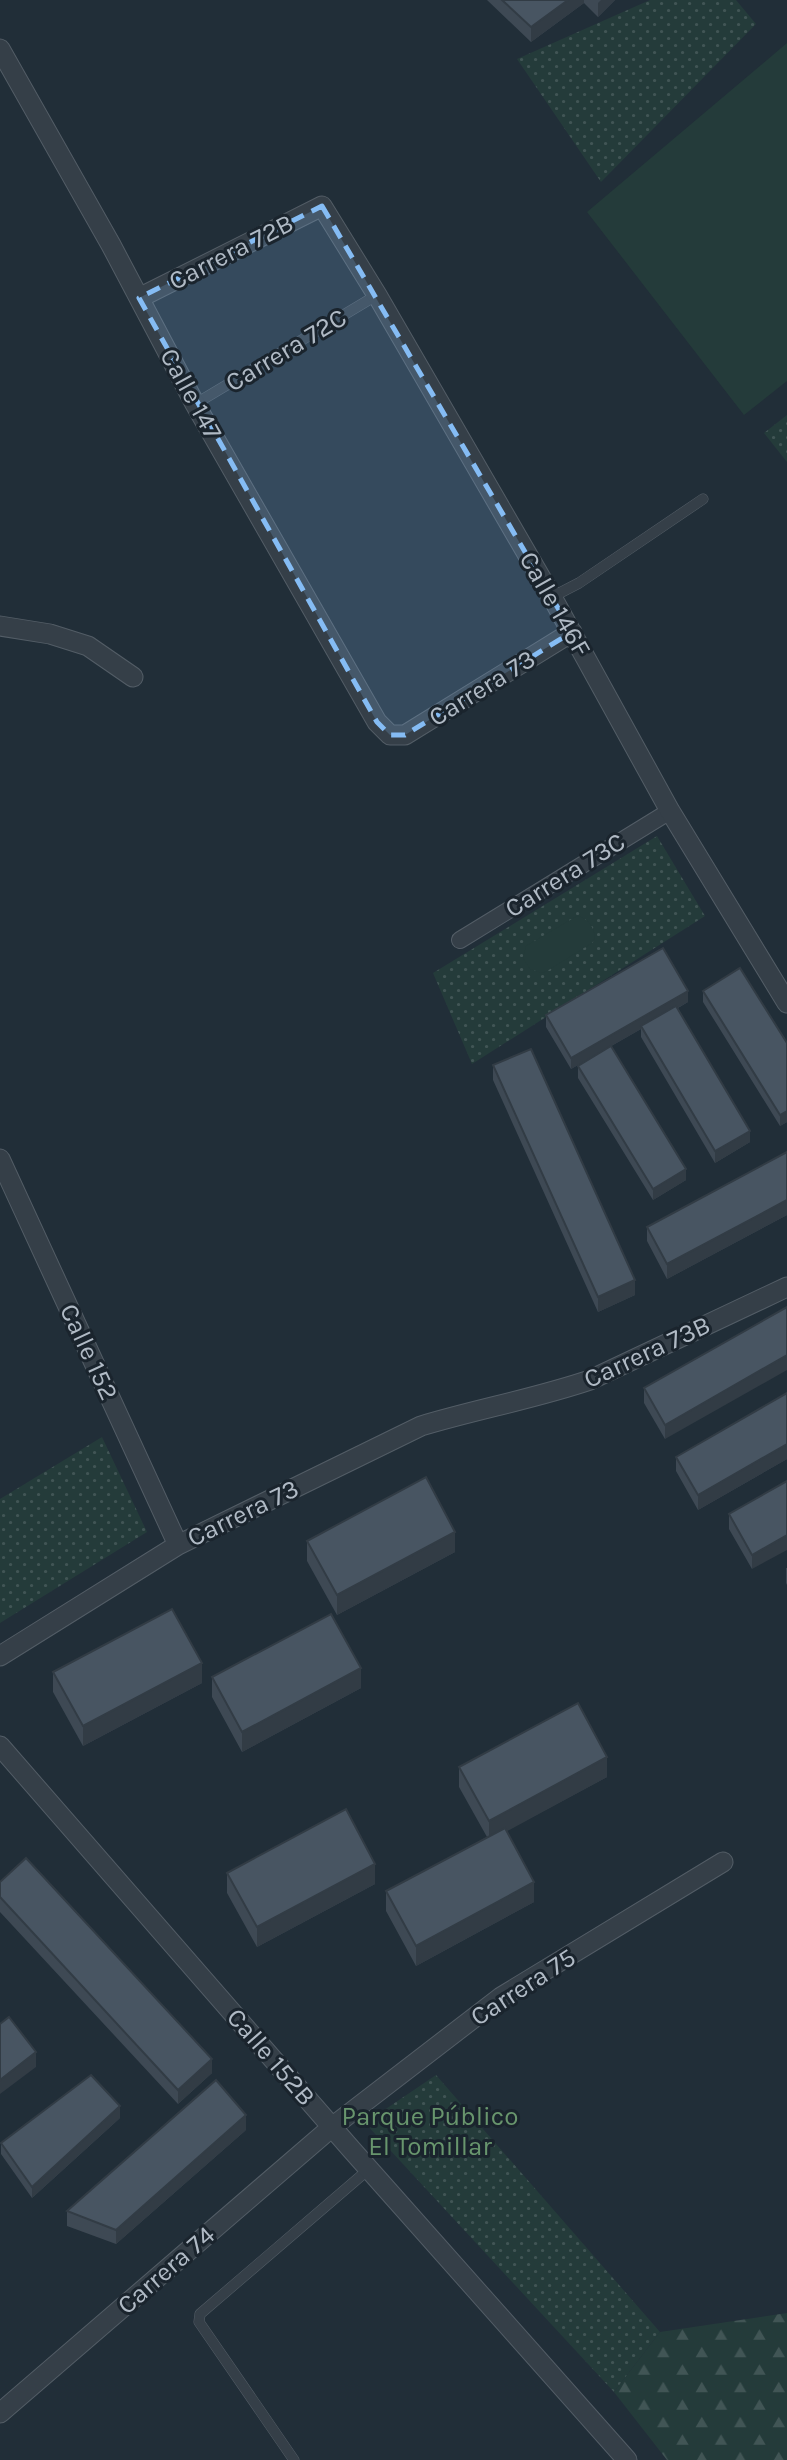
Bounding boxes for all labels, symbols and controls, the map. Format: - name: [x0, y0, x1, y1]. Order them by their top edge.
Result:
- street label: Carrera 72B: [163, 207, 299, 297]
- street label: Carrera 72C: [220, 302, 352, 398]
- street label: Calle 147: [153, 343, 229, 445]
- street label: Calle 146F: [513, 546, 597, 662]
- street label: Carrera 73: [423, 643, 541, 733]
- street label: Carrera 73C: [499, 826, 631, 924]
- street label: Calle 152: [53, 1299, 125, 1405]
- street label: Carrera 73B: [579, 1309, 715, 1395]
- street label: Carrera 73: [182, 1473, 304, 1553]
- street label: Carrera 75: [465, 1942, 581, 2032]
- street label: Calle 152B: [220, 2002, 322, 2112]
- park label: Parque Público El Tomillar: [342, 2101, 518, 2162]
- street label: Carrera 74: [111, 2219, 221, 2321]

